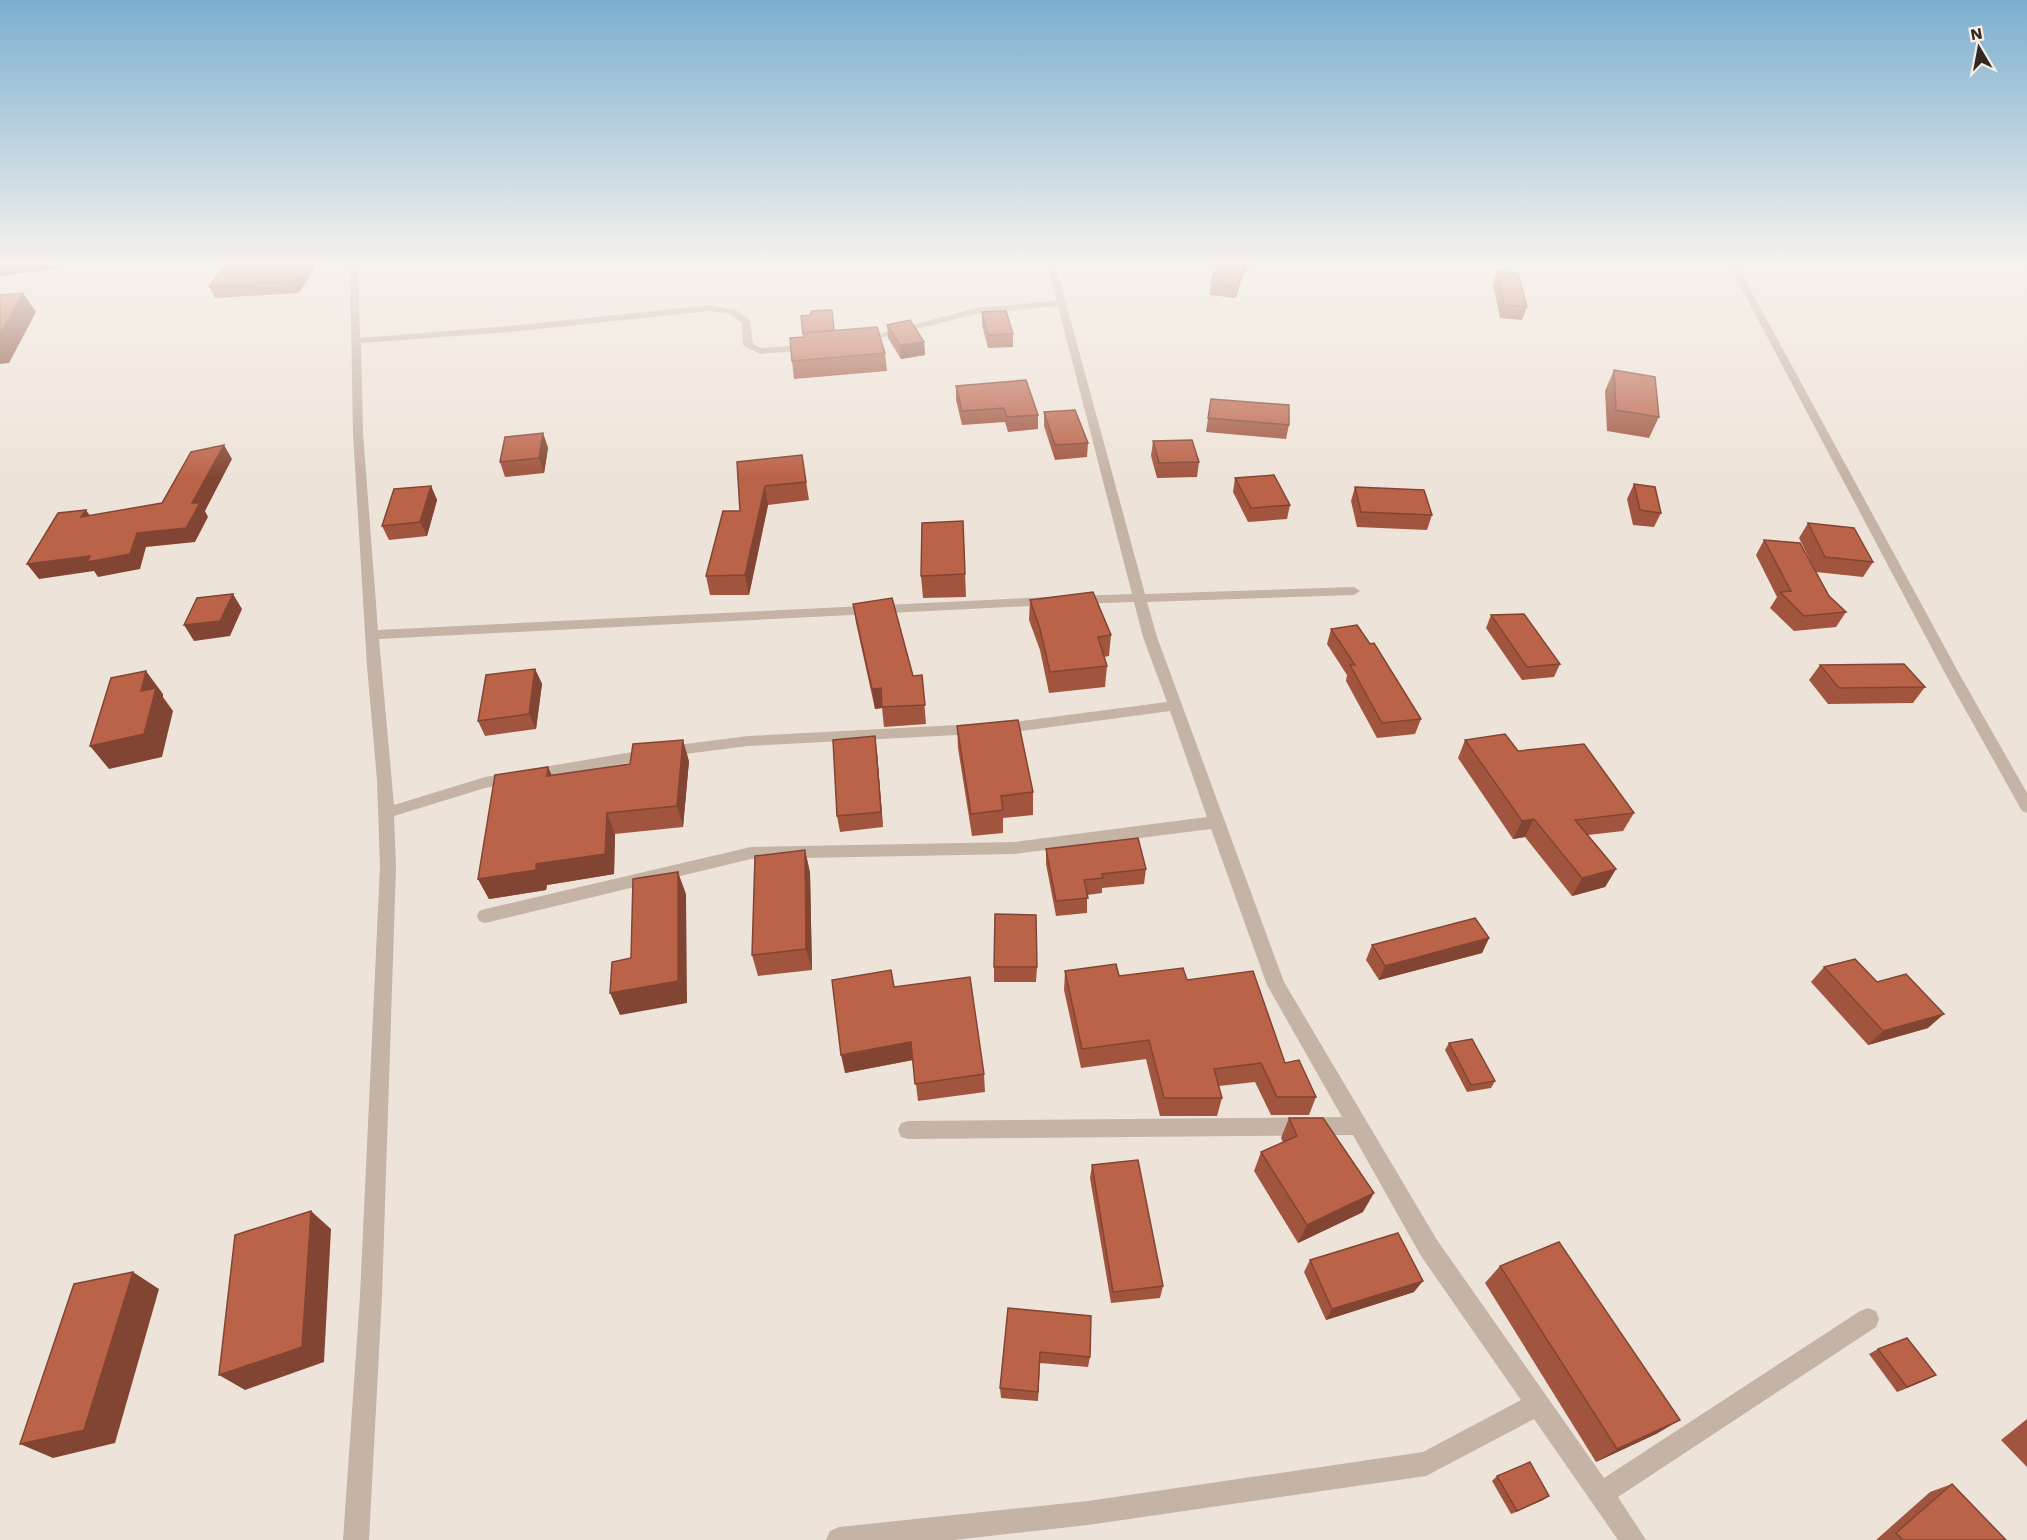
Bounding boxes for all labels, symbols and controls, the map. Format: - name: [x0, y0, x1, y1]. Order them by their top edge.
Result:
- north arrow: [1949, 18, 2009, 78]
- text: N: [1969, 23, 1984, 44]

